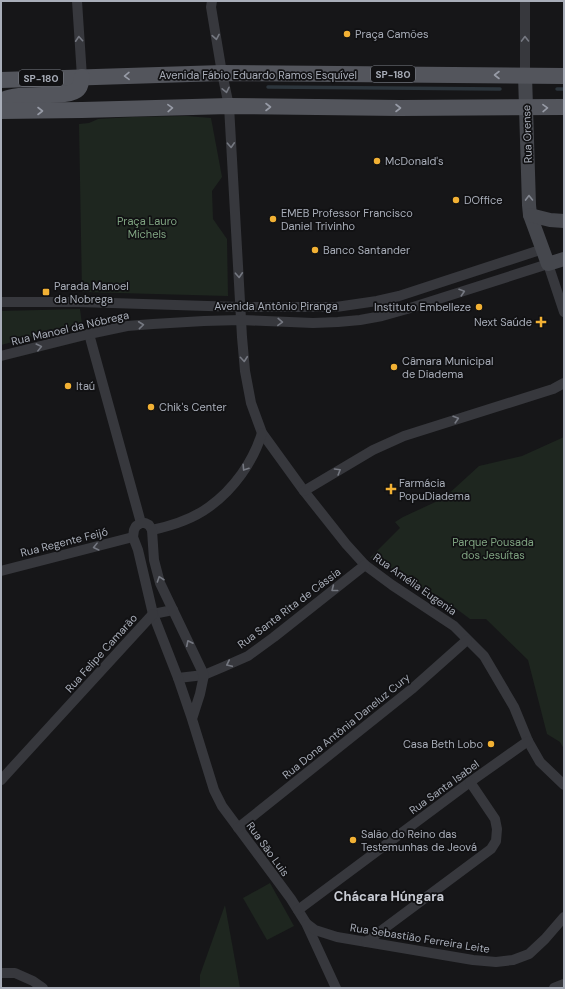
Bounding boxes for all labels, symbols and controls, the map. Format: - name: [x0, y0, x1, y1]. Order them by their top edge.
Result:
- place label: Praça Camões: [355, 27, 429, 41]
- marker: Praça Camões: [342, 29, 352, 39]
- one-way arrow: [211, 34, 220, 40]
- one-way arrow: [75, 36, 84, 42]
- one-way arrow: [521, 36, 529, 42]
- road number: SP-180: [371, 66, 415, 82]
- street label: Avenida Fábio Eduardo Ramos Esquível: [159, 68, 357, 82]
- road number: SP-180: [19, 70, 63, 86]
- one-way arrow: [494, 71, 500, 79]
- one-way arrow: [124, 72, 130, 80]
- one-way arrow: [221, 87, 229, 93]
- one-way arrow: [265, 103, 271, 111]
- one-way arrow: [167, 104, 173, 112]
- one-way arrow: [395, 104, 401, 112]
- one-way arrow: [542, 104, 548, 112]
- street label: Rua Orense: [519, 105, 535, 163]
- one-way arrow: [37, 107, 43, 115]
- one-way arrow: [227, 142, 236, 148]
- place label: McDonald's: [385, 154, 444, 168]
- marker: McDonald's: [372, 156, 382, 166]
- place label: DOffice: [464, 193, 503, 207]
- marker: DOffice: [451, 195, 461, 205]
- one-way arrow: [525, 195, 533, 201]
- place label: EMEB Professor Francisco Daniel Trivinho: [281, 206, 413, 233]
- park label: Praça Lauro Michels: [117, 214, 177, 241]
- marker: EMEB Professor Francisco Daniel Trivinho: [268, 214, 278, 224]
- place label: Banco Santander: [323, 243, 410, 257]
- marker: Banco Santander: [310, 245, 320, 255]
- one-way arrow: [234, 272, 243, 278]
- place label: Parada Manoel da Nobrega: [54, 279, 129, 306]
- marker: Parada Manoel da Nobrega: [41, 287, 51, 297]
- one-way arrow: [458, 288, 465, 297]
- street label: Avenida Antônio Piranga: [214, 299, 338, 313]
- place label: Instituto Embelleze: [374, 300, 471, 314]
- marker: Instituto Embelleze: [474, 302, 484, 312]
- street label: Rua Manoel da Nóbrega: [10, 308, 130, 348]
- place label: Next Saúde: [474, 315, 532, 329]
- marker: Next Saúde: [535, 316, 547, 328]
- one-way arrow: [277, 317, 283, 326]
- one-way arrow: [138, 320, 144, 329]
- one-way arrow: [35, 343, 42, 352]
- place label: Câmara Municipal de Diadema: [402, 354, 493, 381]
- one-way arrow: [239, 356, 248, 362]
- marker: Câmara Municipal de Diadema: [389, 362, 399, 372]
- place label: Itaú: [76, 379, 95, 393]
- marker: Itaú: [63, 381, 73, 391]
- place label: Chik's Center: [159, 400, 227, 414]
- marker: Chik's Center: [146, 402, 156, 412]
- one-way arrow: [452, 415, 459, 424]
- one-way arrow: [242, 464, 250, 471]
- one-way arrow: [334, 469, 341, 476]
- place label: Farmácia PopuDiadema: [399, 476, 470, 503]
- marker: Farmácia PopuDiadema: [386, 484, 396, 494]
- street label: Rua Regente Feijó: [19, 524, 109, 560]
- park label: Parque Pousada dos Jesuítas: [452, 535, 534, 562]
- one-way arrow: [92, 542, 99, 551]
- street label: Rua Amélia Eugenia: [371, 550, 459, 618]
- street label: Rua Santa Rita de Cássia: [235, 565, 343, 651]
- one-way arrow: [156, 576, 164, 583]
- one-way arrow: [332, 585, 339, 592]
- street label: Rua Felipe Camarão: [62, 611, 140, 695]
- one-way arrow: [186, 640, 194, 647]
- one-way arrow: [225, 659, 233, 667]
- street label: Rua Dona Antônia Daneluz Cury: [279, 670, 413, 782]
- place label: Casa Beth Lobo: [403, 737, 483, 751]
- marker: Casa Beth Lobo: [486, 739, 496, 749]
- street label: Rua Santa Isabel: [406, 757, 482, 817]
- street label: Rua São Luis: [244, 819, 292, 879]
- place label: Salão do Reino das Testemunhas de Jeová: [361, 827, 477, 854]
- marker: Salão do Reino das Testemunhas de Jeová: [348, 835, 358, 845]
- district label: Chácara Húngara: [334, 888, 444, 905]
- street label: Rua Sebastião Ferreira Leite: [349, 920, 491, 956]

